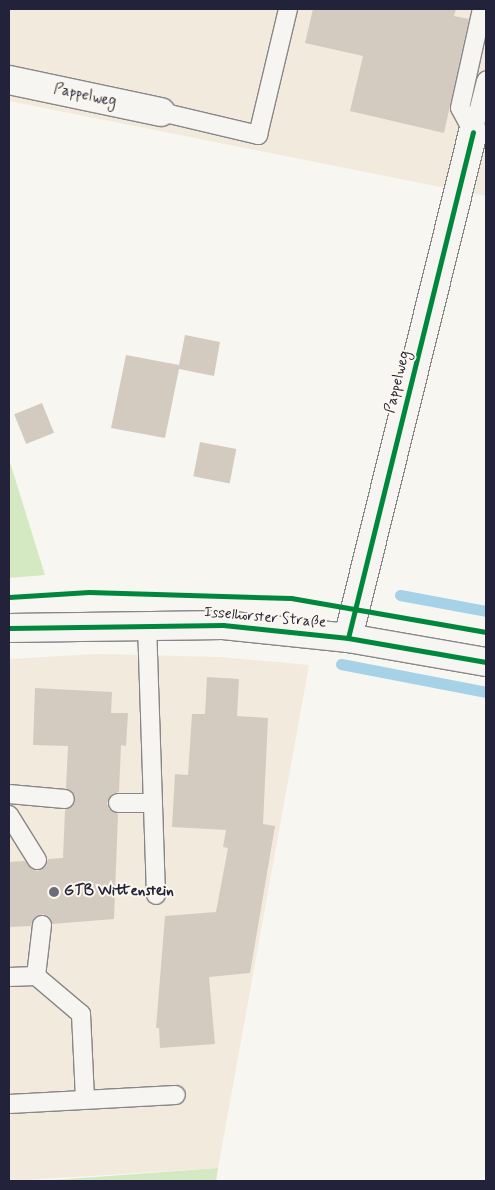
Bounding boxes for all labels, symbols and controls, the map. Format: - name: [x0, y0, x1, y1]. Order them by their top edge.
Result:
- street label: Pappelweg: [52, 81, 118, 111]
- street label: Pappelweg: [382, 349, 414, 415]
- street label: Isselhorster Straße: [203, 604, 327, 632]
- place label: GTB Wittenstein: [64, 883, 174, 901]
- marker: GTB Wittenstein: [48, 886, 60, 898]

